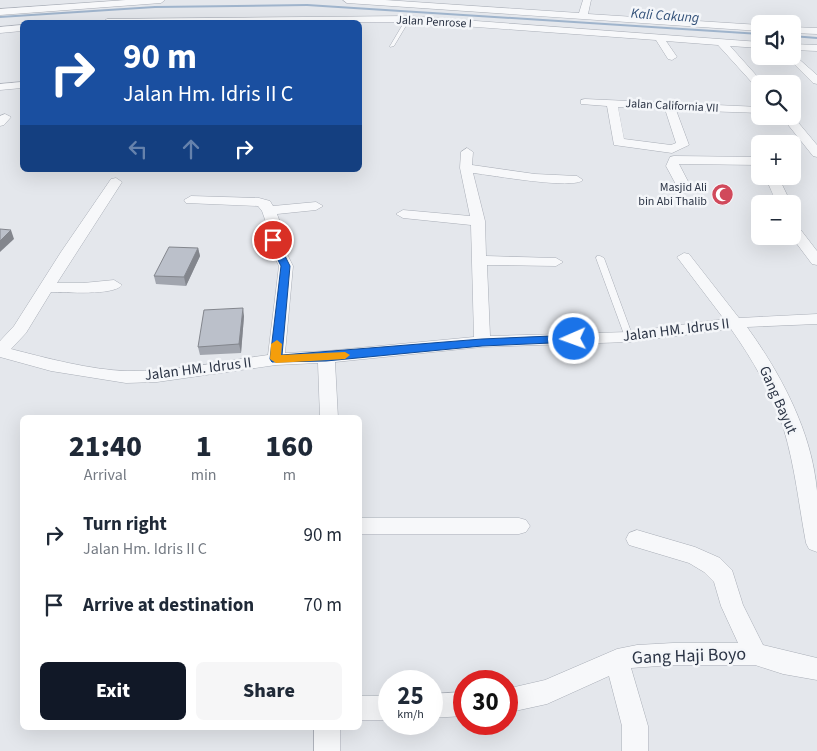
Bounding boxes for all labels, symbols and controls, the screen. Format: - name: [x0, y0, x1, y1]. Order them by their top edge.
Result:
- water label: Kali Cakung: [630, 4, 700, 28]
- street label: Jalan Penrose I: [396, 12, 472, 32]
- map controls: [751, 15, 801, 245]
- button: sound: [751, 15, 801, 65]
- text: 90 m: [123, 32, 197, 82]
- icon: right: [40, 40, 105, 105]
- button: search: [751, 75, 801, 125]
- text: Jalan Hm. Idris II C: [123, 78, 293, 110]
- street label: Jalan California VII: [625, 95, 719, 117]
- icon: left: [124, 135, 152, 163]
- icon: ahead: [177, 135, 205, 163]
- icon: right: [230, 135, 258, 163]
- button: +: [751, 135, 801, 185]
- place label: Masjid Ali bin Abi Thalib: [638, 179, 707, 210]
- mosque icon: Masjid Ali bin Abi Thalib: [711, 182, 735, 206]
- button: −: [751, 195, 801, 245]
- pin: [252, 219, 294, 261]
- icon: arrive: [259, 226, 287, 254]
- position arrow: [547, 312, 599, 364]
- street label: Jalan HM. Idrus II: [621, 313, 731, 347]
- street label: Jalan HM. Idrus II: [143, 352, 253, 386]
- street label: Gang Bayut: [754, 363, 802, 437]
- text: 21:40: [69, 425, 142, 468]
- text: 1: [196, 425, 212, 468]
- text: 160: [265, 425, 313, 468]
- text: Arrival: [84, 464, 127, 486]
- text: min: [191, 464, 217, 486]
- text: m: [283, 464, 296, 486]
- text: Turn right: [83, 511, 167, 538]
- icon: right: [40, 521, 68, 549]
- text: 90 m: [304, 522, 342, 549]
- text: Jalan Hm. Idris II C: [83, 538, 207, 560]
- icon: arrive: [40, 591, 68, 619]
- text: Arrive at destination: [83, 592, 254, 619]
- text: 70 m: [304, 592, 342, 619]
- street label: Gang Haji Boyo: [631, 642, 747, 670]
- button: Exit: [40, 662, 186, 720]
- button: Share: [196, 662, 342, 720]
- speed limit sign: 30: [453, 670, 518, 735]
- text: 25: [397, 678, 424, 714]
- text: km/h: [397, 706, 424, 723]

